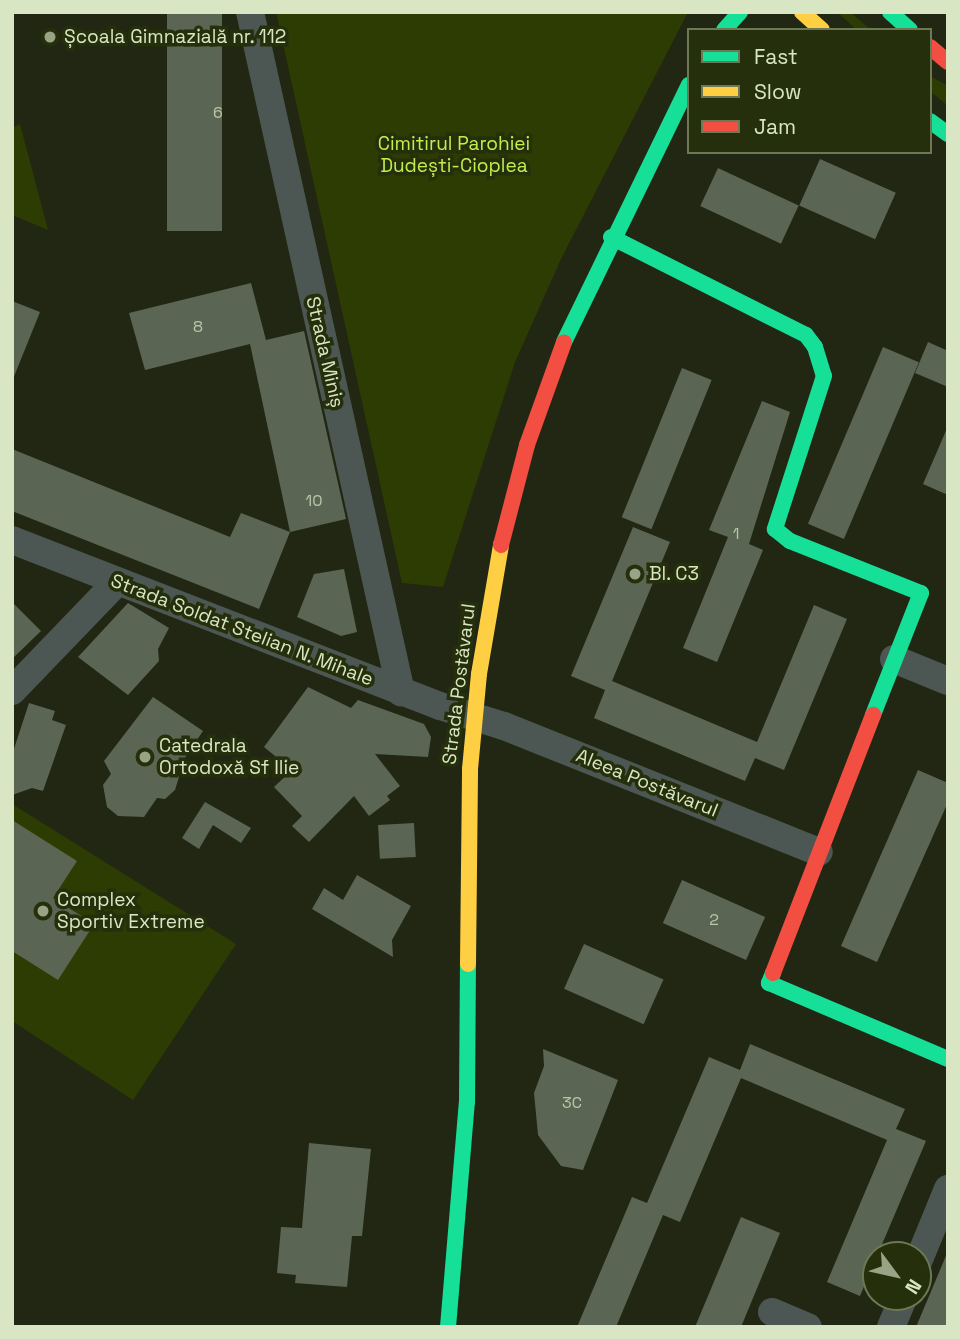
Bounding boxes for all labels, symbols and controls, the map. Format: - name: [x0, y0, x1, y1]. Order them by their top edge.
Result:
- place label: Școala Gimnazială nr. 112: [64, 26, 287, 48]
- legend: [687, 28, 932, 154]
- marker: Școala Gimnazială nr. 112: [42, 29, 58, 45]
- text: Fast: [754, 43, 798, 70]
- text: Slow: [754, 78, 802, 105]
- house number: 6: [213, 103, 223, 123]
- text: Jam: [754, 113, 796, 140]
- park label: Cimitirul Parohiei Dudești-Cioplea: [378, 133, 530, 177]
- street label: Strada Miniș: [301, 294, 349, 410]
- house number: 8: [193, 317, 203, 337]
- house number: 10: [306, 491, 322, 511]
- house number: 1: [733, 524, 739, 544]
- place label: Bl. C3: [649, 563, 700, 585]
- marker: Bl. C3: [627, 566, 643, 582]
- street label: Strada Soldat Stelian N. Mihale: [107, 569, 377, 691]
- street label: Strada Postăvarul: [438, 602, 480, 766]
- place label: Catedrala Ortodoxă Sf Ilie: [159, 735, 299, 779]
- street label: Aleea Postăvarul: [573, 744, 721, 822]
- marker: Catedrala Ortodoxă Sf Ilie: [137, 749, 153, 765]
- place label: Complex Sportiv Extreme: [57, 889, 205, 933]
- marker: Complex Sportiv Extreme: [35, 903, 51, 919]
- house number: 2: [709, 910, 719, 930]
- house number: 3C: [562, 1093, 582, 1113]
- north arrow: [862, 1241, 932, 1311]
- text: N: [899, 1274, 927, 1299]

